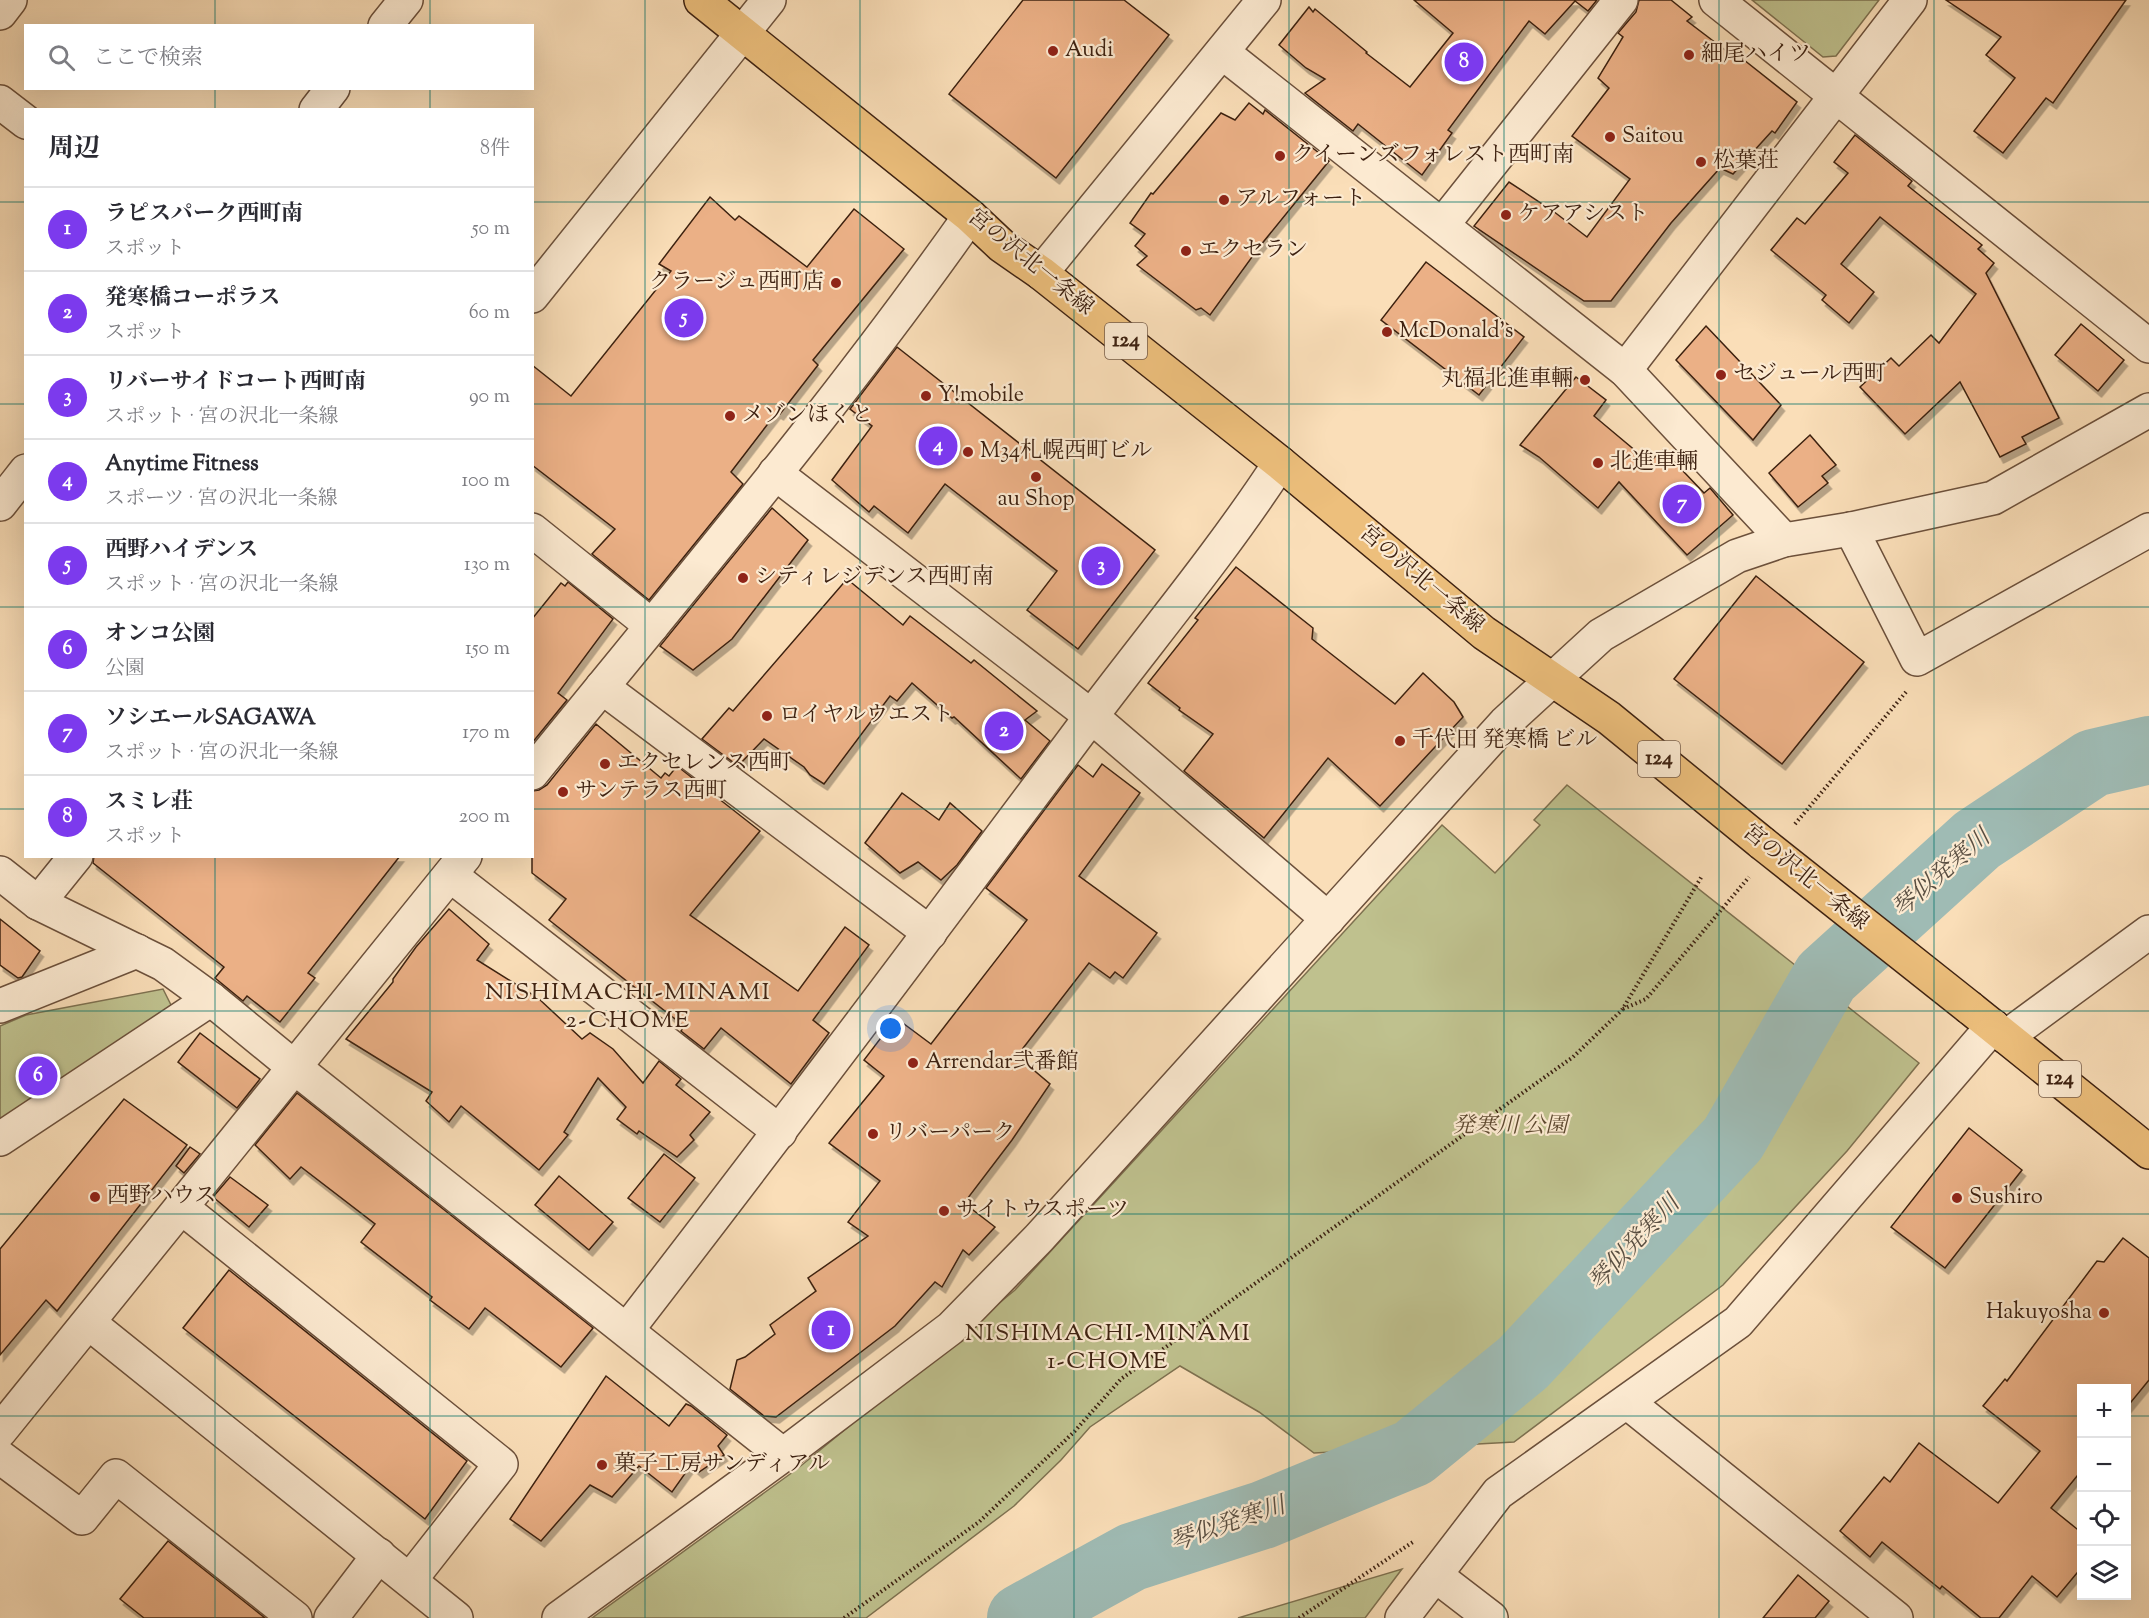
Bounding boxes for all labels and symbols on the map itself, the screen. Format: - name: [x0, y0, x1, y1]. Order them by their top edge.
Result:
- place label: Audi: [1065, 35, 1113, 67]
- place label: 細尾ハイツ: [1701, 39, 1811, 71]
- pin: 8: [1444, 40, 1484, 84]
- marker: Audi: [1046, 44, 1060, 58]
- marker: 細尾ハイツ: [1682, 48, 1696, 62]
- place label: Saitou: [1622, 121, 1684, 153]
- marker: Saitou: [1603, 130, 1617, 144]
- place label: クイーンズフォレスト西町南: [1292, 140, 1574, 172]
- place label: 松葉荘: [1713, 146, 1779, 178]
- marker: クイーンズフォレスト西町南: [1273, 149, 1287, 163]
- marker: 松葉荘: [1694, 155, 1708, 169]
- place label: アルフォート: [1236, 184, 1366, 216]
- marker: アルフォート: [1217, 193, 1231, 207]
- place label: ケアアシスト: [1518, 199, 1648, 231]
- street label: 宮の沢北一条線: [960, 202, 1100, 324]
- marker: ケアアシスト: [1499, 208, 1513, 222]
- place label: エクセラン: [1198, 235, 1308, 267]
- marker: エクセラン: [1179, 244, 1193, 258]
- place label: クラージュ西町店: [649, 267, 824, 299]
- marker: クラージュ西町店: [829, 276, 843, 290]
- pin: 5: [664, 296, 704, 340]
- place label: McDonald's: [1399, 316, 1513, 348]
- road number: 124: [1105, 323, 1147, 359]
- marker: McDonald's: [1380, 325, 1394, 339]
- place label: セジュール西町: [1733, 359, 1886, 391]
- place label: 丸福北進車輛: [1441, 364, 1573, 396]
- marker: セジュール西町: [1714, 368, 1728, 382]
- marker: 丸福北進車輛: [1578, 373, 1592, 387]
- place label: Y!mobile: [938, 380, 1024, 412]
- marker: Y!mobile: [919, 389, 933, 403]
- place label: メゾンほくと: [742, 400, 873, 432]
- marker: メゾンほくと: [723, 409, 737, 423]
- pin: 4: [918, 424, 958, 468]
- place label: M34札幌西町ビル: [980, 436, 1152, 468]
- marker: M34札幌西町ビル: [961, 445, 975, 459]
- place label: 北進車輛: [1610, 447, 1698, 479]
- marker: 北進車輛: [1591, 456, 1605, 470]
- marker: au Shop: [1029, 470, 1043, 484]
- pin: 7: [1662, 482, 1702, 526]
- place label: au Shop: [997, 484, 1075, 516]
- street label: 宮の沢北一条線: [1352, 518, 1490, 642]
- pin: 3: [1082, 544, 1120, 588]
- place label: シティレジデンス西町南: [755, 562, 994, 594]
- marker: シティレジデンス西町南: [736, 571, 750, 585]
- place label: ロイヤルウエスト: [779, 700, 954, 732]
- pin: 2: [984, 708, 1024, 754]
- marker: ロイヤルウエスト: [760, 709, 774, 723]
- place label: 千代田 発寒橋 ビル: [1412, 725, 1597, 757]
- marker: 千代田 発寒橋 ビル: [1393, 734, 1407, 748]
- road number: 124: [1638, 741, 1680, 777]
- place label: エクセレンス西町: [617, 748, 792, 780]
- marker: エクセレンス西町: [598, 757, 612, 771]
- place label: サンテラス西町: [575, 776, 727, 808]
- marker: サンテラス西町: [556, 785, 570, 799]
- street label: 宮の沢北一条線: [1735, 817, 1875, 939]
- water label: 琴似発寒川: [1886, 820, 2001, 926]
- district label: NISHIMACHI-MINAMI 2-CHOME: [485, 976, 771, 1038]
- your location: [876, 1014, 905, 1043]
- place label: Arrendar弐番館: [925, 1047, 1078, 1079]
- pin: 6: [18, 1054, 57, 1098]
- marker: Arrendar弐番館: [906, 1056, 920, 1070]
- road number: 124: [2039, 1061, 2081, 1097]
- park label: 発寒川 公園: [1453, 1111, 1570, 1143]
- place label: リバーパーク: [885, 1118, 1015, 1150]
- marker: リバーパーク: [866, 1127, 880, 1141]
- place label: 西野ハウス: [107, 1181, 216, 1213]
- place label: Sushiro: [1969, 1182, 2043, 1214]
- water label: 琴似発寒川: [1582, 1186, 1690, 1299]
- marker: 西野ハウス: [88, 1190, 102, 1204]
- marker: Sushiro: [1950, 1191, 1964, 1205]
- place label: サイトウスポーツ: [956, 1195, 1129, 1227]
- marker: サイトウスポーツ: [937, 1204, 951, 1218]
- place label: Hakuyosha: [1986, 1297, 2092, 1329]
- marker: Hakuyosha: [2097, 1306, 2111, 1320]
- pin: 1: [812, 1308, 850, 1352]
- district label: NISHIMACHI-MINAMI 1-CHOME: [965, 1317, 1251, 1379]
- place label: 菓子工房サンディアル: [614, 1449, 830, 1481]
- marker: 菓子工房サンディアル: [595, 1458, 609, 1472]
- water label: 琴似発寒川: [1166, 1488, 1293, 1561]

